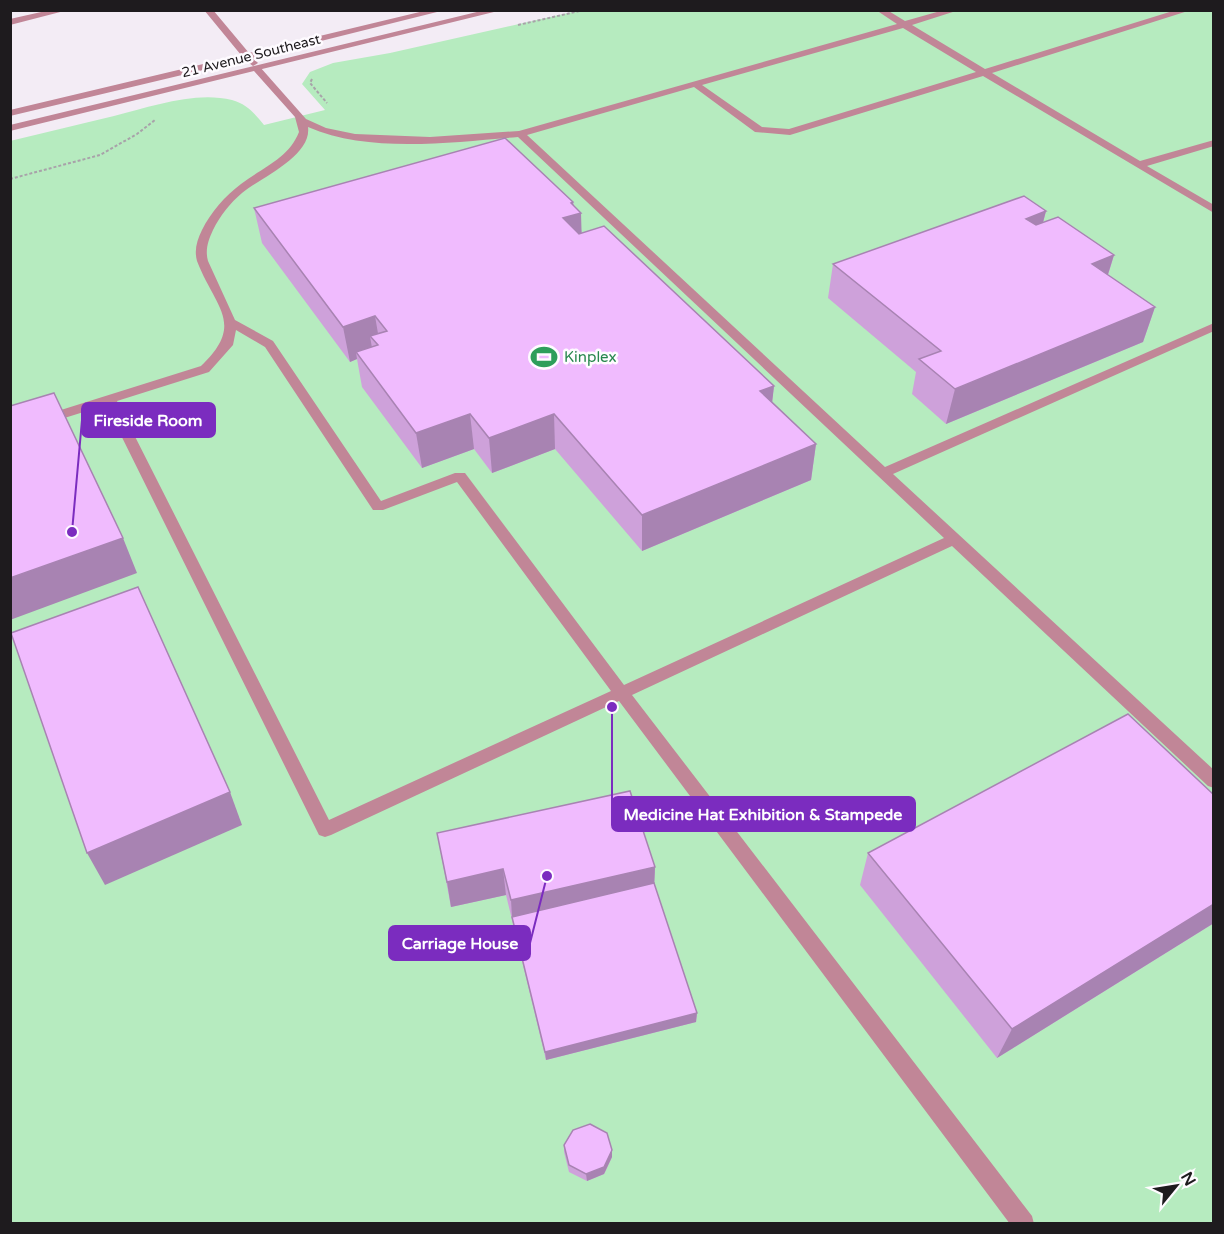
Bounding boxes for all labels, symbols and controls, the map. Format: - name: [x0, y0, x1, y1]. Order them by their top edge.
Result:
- street label: 21 Avenue Southeast: [180, 30, 323, 81]
- sports icon: Kinplex: [529, 342, 559, 372]
- place label: Kinplex: [564, 348, 617, 366]
- callout: Fireside Room: [82, 403, 215, 437]
- text: Fireside Room: [94, 411, 203, 431]
- callout: Medicine Hat Exhibition & Stampede: [612, 797, 915, 831]
- text: Medicine Hat Exhibition & Stampede: [624, 805, 902, 825]
- callout: Carriage House: [389, 926, 530, 960]
- text: Carriage House: [402, 934, 518, 954]
- north arrow: [1146, 1156, 1206, 1216]
- text: N: [1176, 1168, 1200, 1190]

